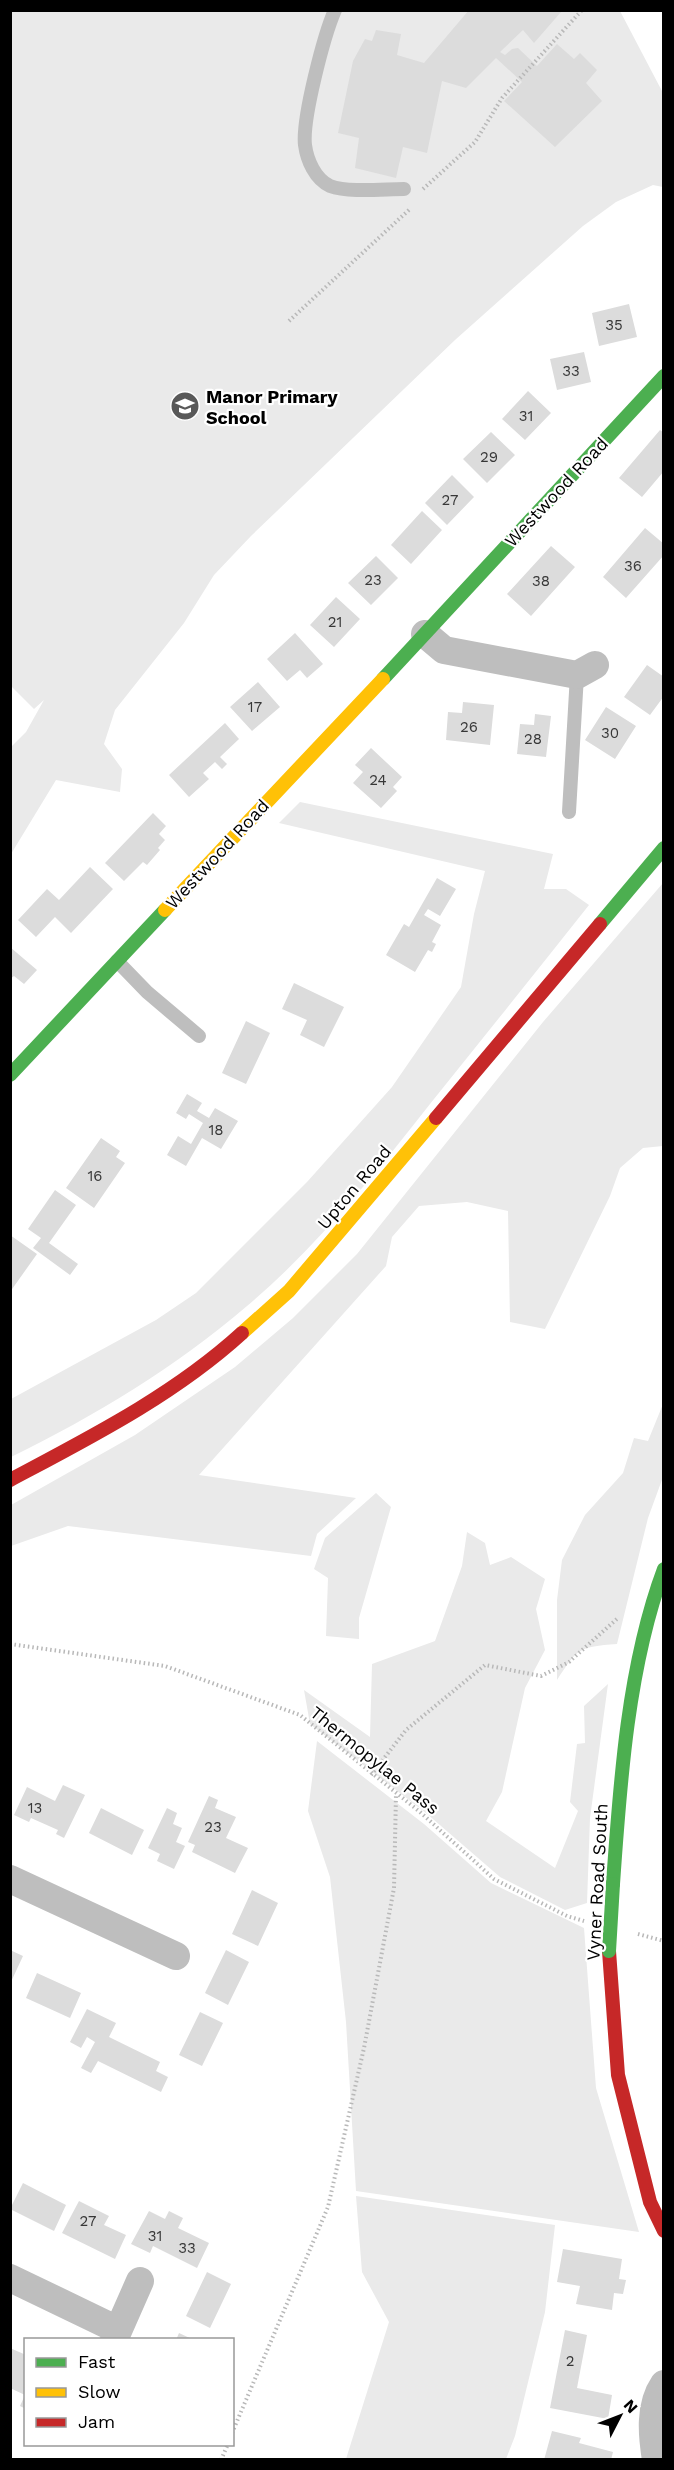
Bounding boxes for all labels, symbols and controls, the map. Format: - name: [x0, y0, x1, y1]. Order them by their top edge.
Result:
- house number: 35: [605, 316, 623, 334]
- house number: 33: [562, 362, 580, 380]
- place label: Manor Primary School: [206, 386, 338, 428]
- school or university icon: Manor Primary School: [169, 390, 201, 422]
- house number: 31: [519, 407, 533, 425]
- street label: Westwood Road: [500, 433, 612, 551]
- house number: 29: [480, 448, 498, 466]
- house number: 27: [442, 491, 458, 509]
- house number: 36: [624, 557, 642, 575]
- house number: 23: [364, 571, 382, 589]
- house number: 38: [532, 572, 550, 590]
- house number: 21: [328, 613, 342, 631]
- house number: 17: [248, 698, 262, 716]
- house number: 26: [460, 718, 478, 736]
- house number: 30: [601, 724, 619, 742]
- house number: 28: [524, 730, 542, 748]
- house number: 24: [369, 771, 387, 789]
- street label: Westwood Road: [161, 795, 273, 913]
- house number: 18: [208, 1121, 224, 1139]
- street label: Upton Road: [313, 1141, 395, 1233]
- house number: 16: [88, 1167, 102, 1185]
- street label: Thermopylae Pass: [306, 1701, 444, 1819]
- house number: 13: [28, 1799, 42, 1817]
- street label: Vyner Road South: [582, 1803, 612, 1961]
- house number: 23: [204, 1818, 222, 1836]
- house number: 27: [80, 2212, 96, 2230]
- house number: 31: [148, 2227, 162, 2245]
- house number: 33: [178, 2239, 196, 2257]
- legend: [24, 2338, 234, 2446]
- text: Fast: [78, 2351, 116, 2372]
- house number: 2: [566, 2352, 574, 2370]
- text: Slow: [78, 2381, 121, 2402]
- north arrow: [590, 2386, 650, 2446]
- text: N: [620, 2396, 642, 2417]
- text: Jam: [78, 2411, 115, 2432]

